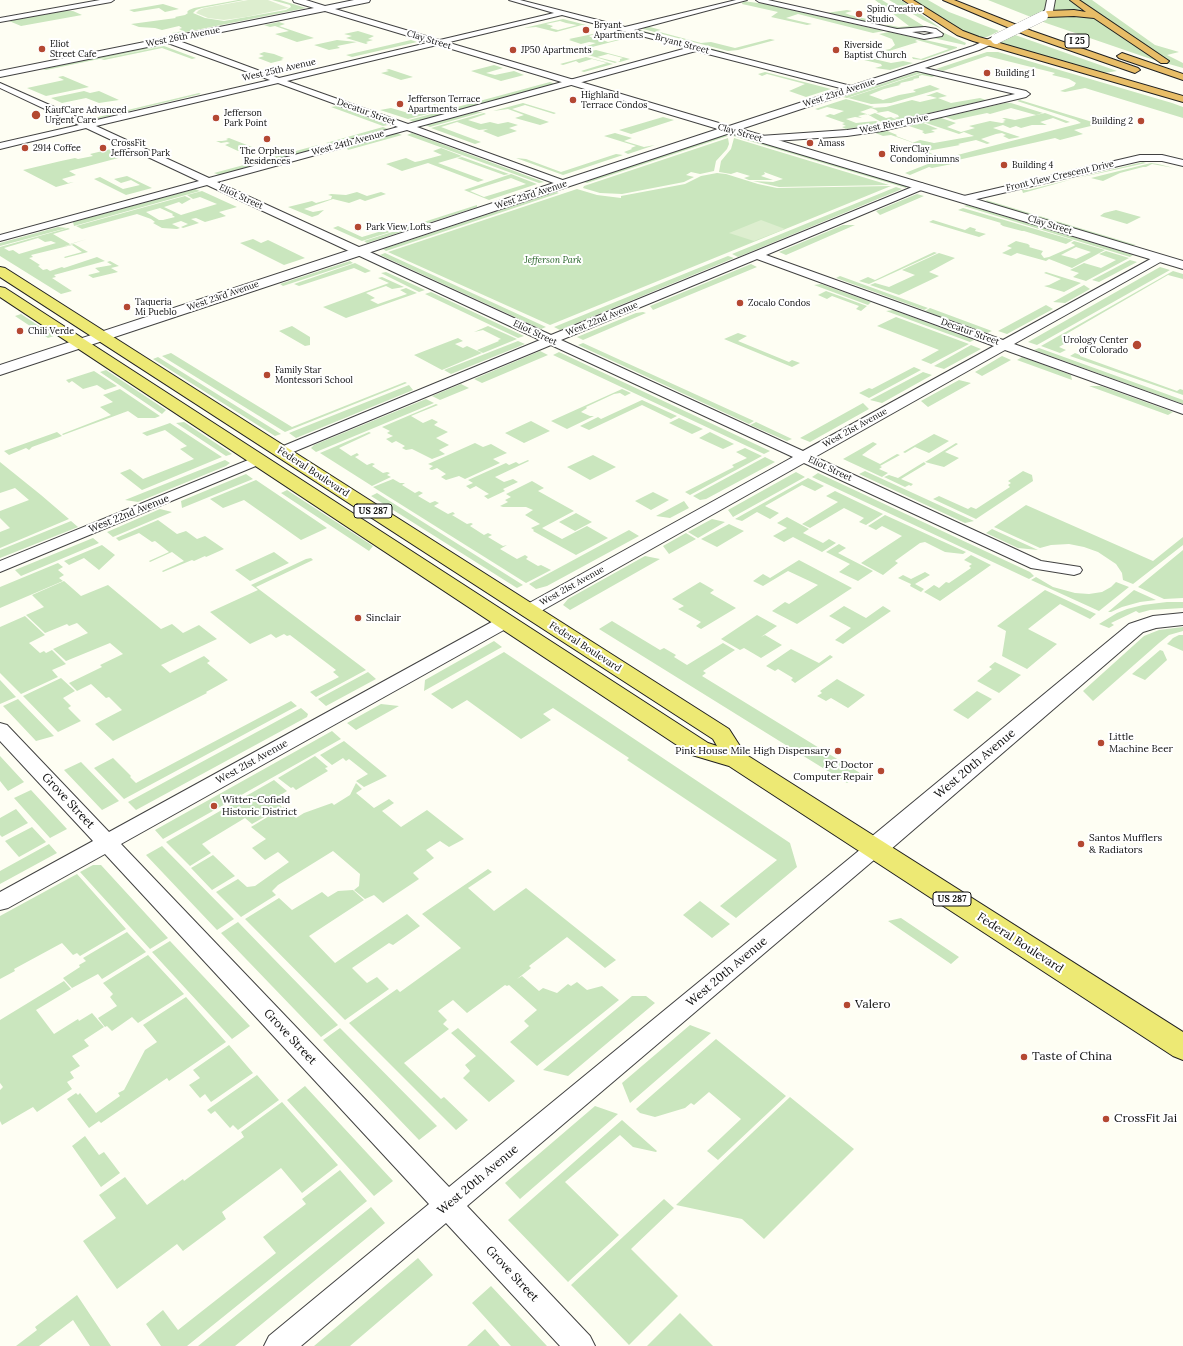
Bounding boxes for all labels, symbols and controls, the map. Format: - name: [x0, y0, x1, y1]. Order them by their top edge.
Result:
- place label: Spin Creative Studio: [867, 4, 923, 25]
- marker: Spin Creative Studio: [854, 9, 864, 19]
- place label: Bryant Apartments: [594, 20, 643, 41]
- street label: West 26th Avenue: [145, 25, 221, 49]
- marker: Bryant Apartments: [581, 25, 591, 35]
- street label: Clay Street: [405, 28, 453, 52]
- street label: Bryant Street: [654, 32, 710, 56]
- road number: I 25: [1065, 34, 1089, 48]
- place label: Eliot Street Cafe: [50, 39, 97, 60]
- place label: Riverside Baptist Church: [844, 40, 907, 61]
- marker: Eliot Street Cafe: [37, 44, 47, 54]
- marker: JP50 Apartments: [508, 45, 518, 55]
- place label: JP50 Apartments: [521, 45, 592, 55]
- marker: Riverside Baptist Church: [831, 45, 841, 55]
- street label: West 25th Avenue: [241, 56, 317, 84]
- marker: Building 1: [982, 68, 992, 78]
- place label: Building 1: [995, 68, 1035, 78]
- street label: West 23rd Avenue: [802, 76, 876, 110]
- place label: Highland Terrace Condos: [581, 90, 647, 111]
- place label: Jefferson Terrace Apartments: [408, 94, 480, 115]
- marker: Highland Terrace Condos: [568, 95, 578, 105]
- street label: Decatur Street: [335, 96, 397, 128]
- marker: Jefferson Terrace Apartments: [395, 99, 405, 109]
- place label: KaufCare Advanced Urgent Care: [45, 105, 127, 126]
- place label: Jefferson Park Point: [224, 108, 267, 129]
- marker: KaufCare Advanced Urgent Care: [30, 109, 42, 121]
- street label: West River Drive: [859, 112, 929, 136]
- marker: Jefferson Park Point: [211, 113, 221, 123]
- place label: Building 2: [1092, 116, 1133, 126]
- marker: Building 2: [1136, 116, 1146, 126]
- street label: Clay Street: [716, 121, 764, 145]
- street label: West 24th Avenue: [310, 128, 386, 158]
- marker: The Orpheus Residences: [262, 134, 272, 144]
- place label: CrossFit Jefferson Park: [111, 138, 170, 159]
- marker: Amass: [805, 138, 815, 148]
- place label: Amass: [818, 138, 845, 148]
- marker: 2914 Coffee: [20, 143, 30, 153]
- place label: 2914 Coffee: [33, 143, 81, 153]
- marker: CrossFit Jefferson Park: [98, 143, 108, 153]
- place label: RiverClay Condominiumns: [890, 144, 959, 165]
- place label: The Orpheus Residences: [240, 146, 294, 167]
- marker: RiverClay Condominiumns: [877, 149, 887, 159]
- street label: Front View Crescent Drive: [1005, 158, 1115, 194]
- marker: Building 4: [999, 160, 1009, 170]
- place label: Building 4: [1012, 160, 1053, 170]
- street label: West 23rd Avenue: [494, 178, 568, 212]
- street label: Eliot Street: [217, 182, 265, 212]
- street label: Clay Street: [1026, 213, 1074, 237]
- marker: Park View Lofts: [353, 222, 363, 232]
- place label: Park View Lofts: [366, 222, 431, 232]
- park label: Jefferson Park: [525, 255, 581, 265]
- street label: West 23rd Avenue: [186, 279, 260, 313]
- place label: Taqueria Mi Pueblo: [135, 297, 177, 318]
- marker: Zocalo Condos: [735, 298, 745, 308]
- place label: Zocalo Condos: [748, 298, 810, 308]
- street label: West 22nd Avenue: [564, 300, 640, 338]
- marker: Taqueria Mi Pueblo: [122, 302, 132, 312]
- street label: Decatur Street: [939, 316, 1001, 348]
- street label: Eliot Street: [511, 318, 559, 348]
- marker: Chili Verde: [15, 326, 25, 336]
- place label: Chili Verde: [28, 326, 74, 336]
- place label: Urology Center of Colorado: [1063, 335, 1128, 356]
- marker: Urology Center of Colorado: [1131, 339, 1143, 351]
- place label: Family Star Montessori School: [275, 365, 353, 386]
- marker: Family Star Montessori School: [262, 370, 272, 380]
- street label: West 21st Avenue: [821, 406, 889, 450]
- street label: Federal Boulevard: [275, 444, 351, 500]
- street label: Eliot Street: [806, 454, 854, 484]
- street label: West 22nd Avenue: [87, 492, 171, 536]
- road number: US 287: [354, 504, 392, 518]
- street label: West 21st Avenue: [538, 564, 606, 608]
- place label: Sinclair: [366, 612, 401, 624]
- marker: Sinclair: [353, 613, 363, 623]
- street label: Federal Boulevard: [547, 619, 623, 675]
- street label: West 20th Avenue: [932, 726, 1018, 802]
- place label: Little Machine Beer: [1109, 731, 1173, 754]
- street label: West 21st Avenue: [214, 737, 290, 787]
- marker: Little Machine Beer: [1096, 738, 1106, 748]
- place label: Pink House Mile High Dispensary: [675, 745, 830, 757]
- marker: Pink House Mile High Dispensary: [833, 746, 843, 756]
- place label: PC Doctor Computer Repair: [793, 759, 873, 782]
- marker: PC Doctor Computer Repair: [876, 766, 886, 776]
- street label: Grove Street: [39, 770, 97, 832]
- place label: Witter-Cofield Historic District: [222, 794, 297, 818]
- marker: Witter-Cofield Historic District: [209, 801, 219, 811]
- place label: Santos Mufflers & Radiators: [1089, 832, 1162, 856]
- marker: Santos Mufflers & Radiators: [1076, 839, 1086, 849]
- road number: US 287: [933, 892, 971, 906]
- street label: Federal Boulevard: [974, 910, 1066, 976]
- street label: West 20th Avenue: [684, 934, 770, 1010]
- place label: Valero: [855, 998, 891, 1012]
- marker: Valero: [842, 1000, 852, 1010]
- street label: Grove Street: [261, 1006, 319, 1068]
- place label: Taste of China: [1032, 1050, 1112, 1064]
- marker: Taste of China: [1019, 1052, 1029, 1062]
- place label: CrossFit Jai: [1114, 1112, 1177, 1126]
- marker: CrossFit Jai: [1101, 1114, 1111, 1124]
- street label: West 20th Avenue: [435, 1142, 521, 1218]
- street label: Grove Street: [483, 1243, 541, 1305]

